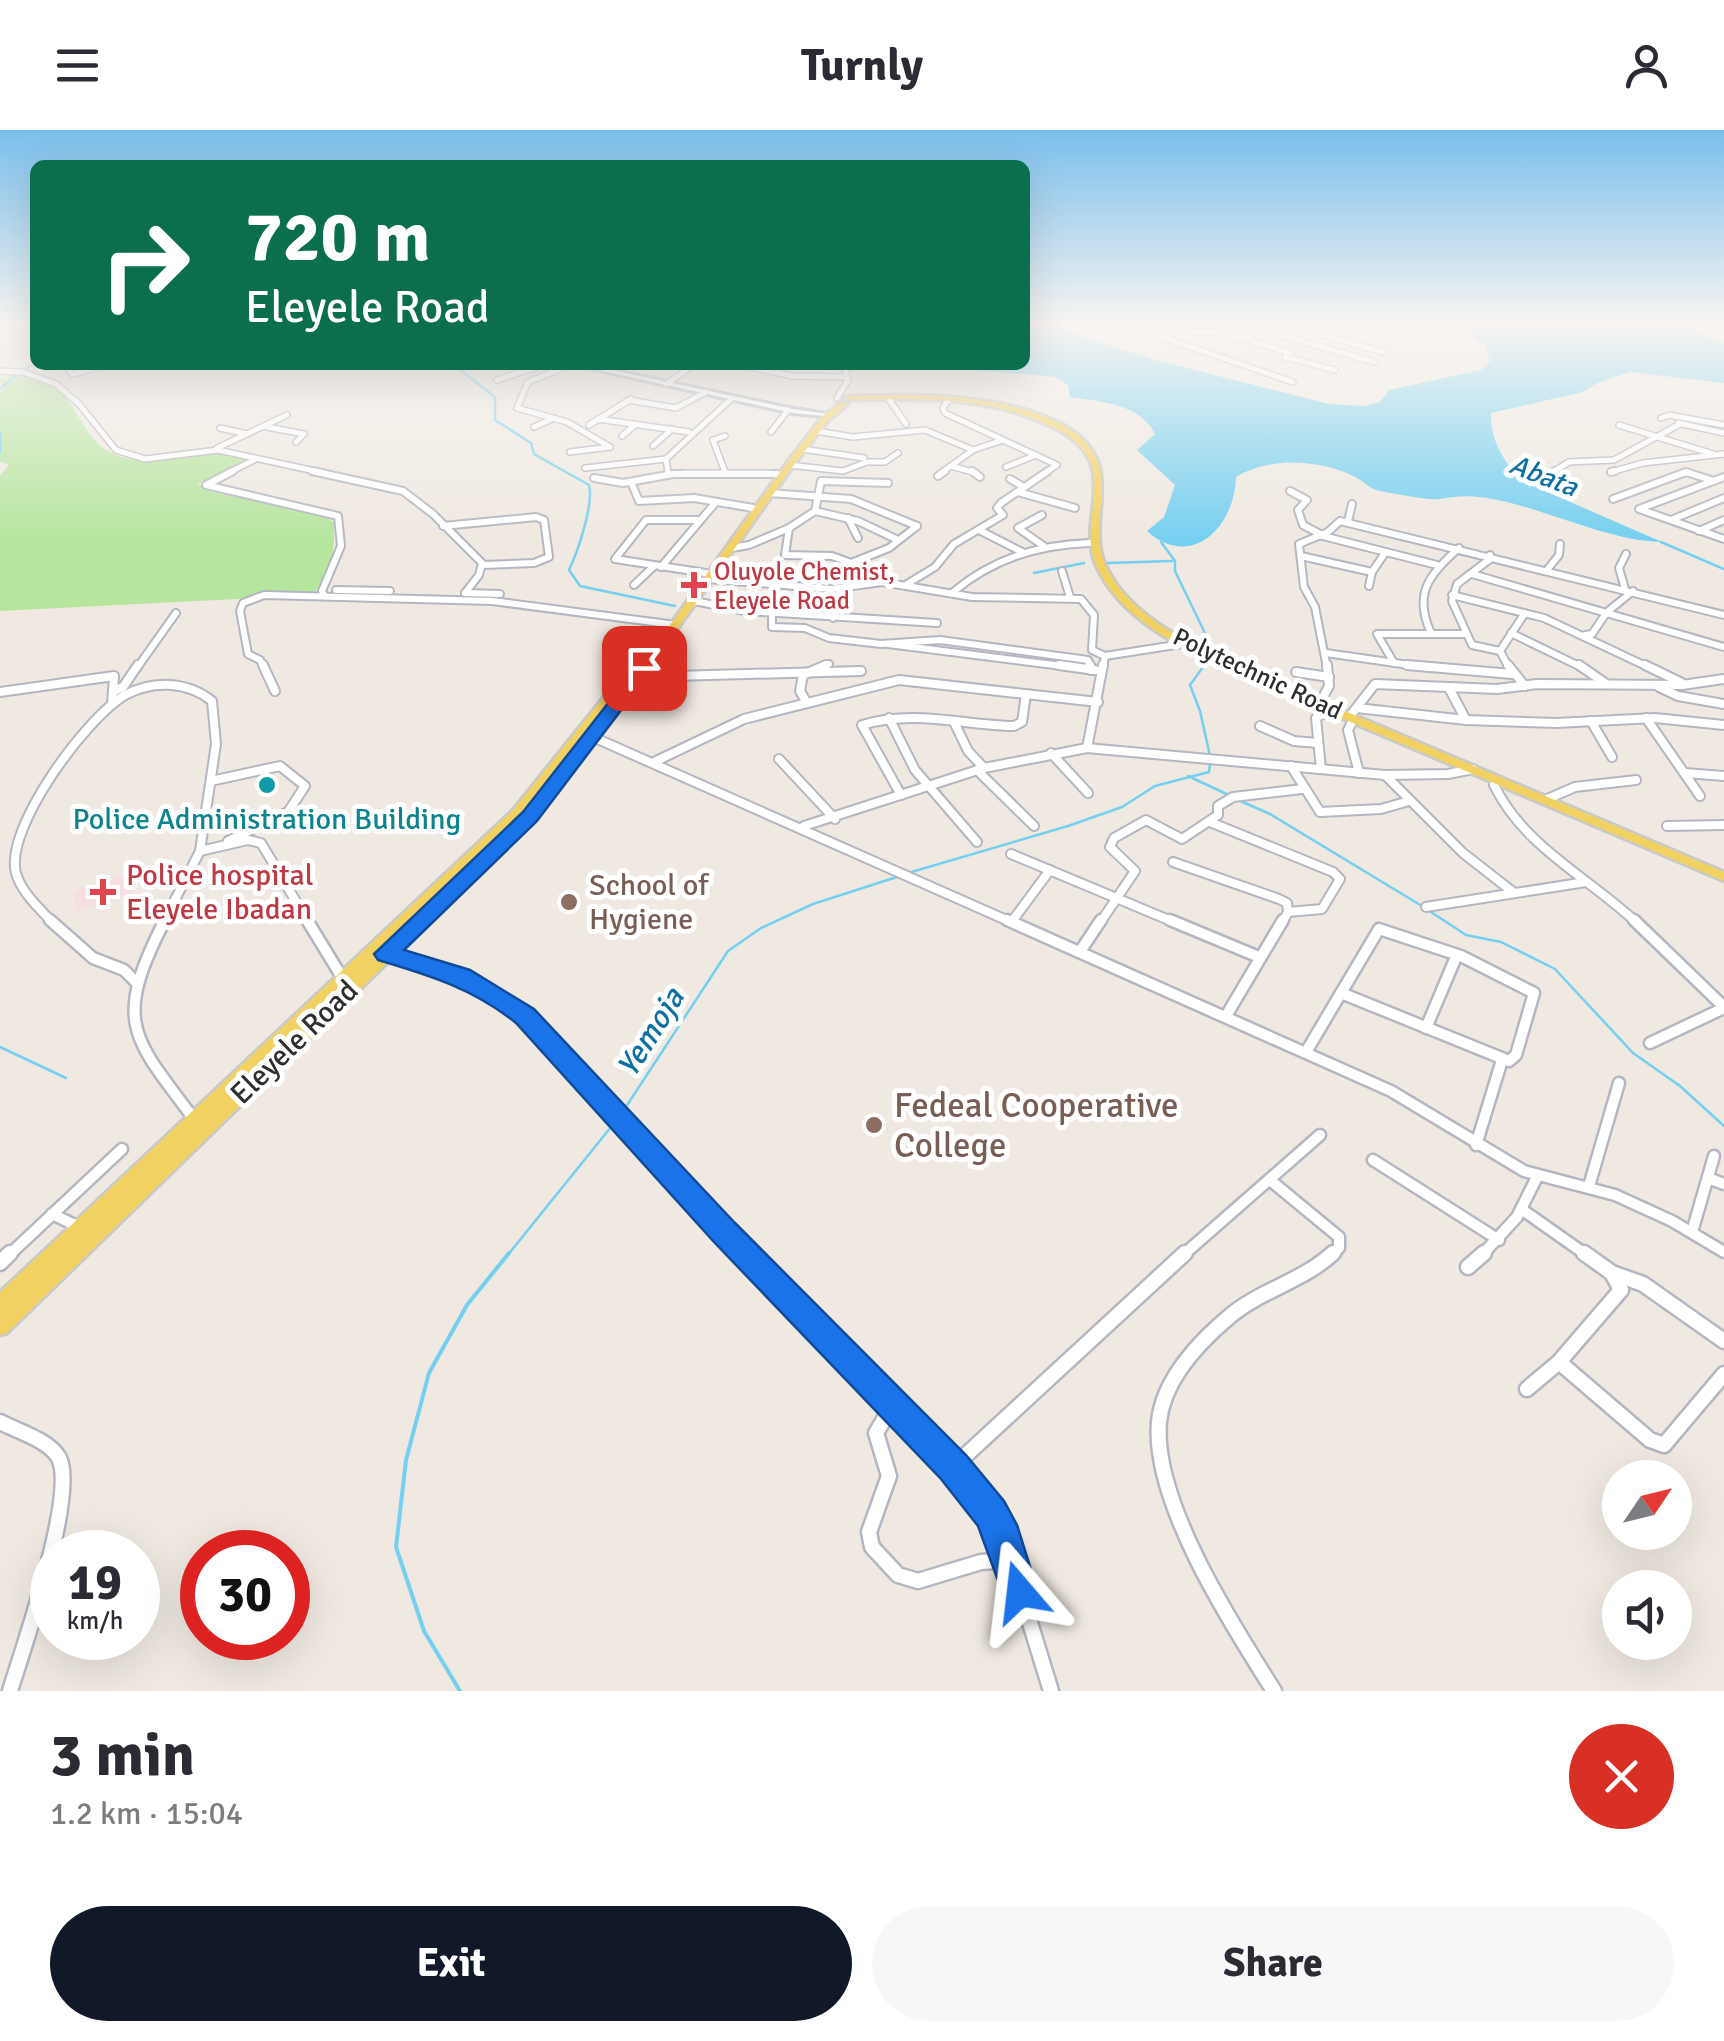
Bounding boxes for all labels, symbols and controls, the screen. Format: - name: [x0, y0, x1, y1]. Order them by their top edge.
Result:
- icon: menu: [50, 38, 105, 93]
- text: Turnly: [801, 38, 923, 93]
- icon: person: [1619, 38, 1674, 93]
- text: 720 m: [245, 194, 430, 280]
- icon: right: [80, 200, 210, 330]
- text: Eleyele Road: [245, 280, 490, 335]
- water label: Abata: [1505, 448, 1583, 505]
- place label: Oluyole Chemist, Eleyele Road: [714, 556, 895, 616]
- marker: Oluyole Chemist, Eleyele Road: [683, 574, 705, 596]
- street label: Polytechnic Road: [1168, 621, 1347, 726]
- pin: [602, 626, 687, 711]
- icon: arrive: [617, 641, 672, 696]
- marker: Police Administration Building: [256, 774, 278, 796]
- place label: Police Administration Building: [73, 801, 461, 838]
- place label: Police hospital Eleyele Ibadan: [126, 857, 314, 928]
- place label: School of Hygiene: [589, 867, 710, 938]
- marker: Police hospital Eleyele Ibadan: [90, 879, 116, 905]
- marker: School of Hygiene: [558, 891, 580, 913]
- street label: Eleyele Road: [223, 972, 366, 1112]
- water label: Yemoja: [608, 980, 693, 1084]
- place label: Fedeal Cooperative College: [894, 1084, 1179, 1167]
- marker: Fedeal Cooperative College: [863, 1114, 885, 1136]
- north arrow: [1602, 1460, 1692, 1550]
- map controls: [1602, 1460, 1692, 1660]
- speed limit sign: 30: [180, 1530, 310, 1660]
- position arrow: [968, 1540, 1072, 1644]
- text: 19: [68, 1552, 122, 1614]
- button: sound: [1602, 1570, 1692, 1660]
- text: km/h: [67, 1605, 123, 1636]
- text: 3 min: [50, 1719, 195, 1793]
- button: close: [1569, 1724, 1674, 1829]
- text: 1.2 km · 15:04: [50, 1794, 243, 1833]
- button: Exit: [50, 1906, 852, 2021]
- button: Share: [872, 1906, 1674, 2021]

